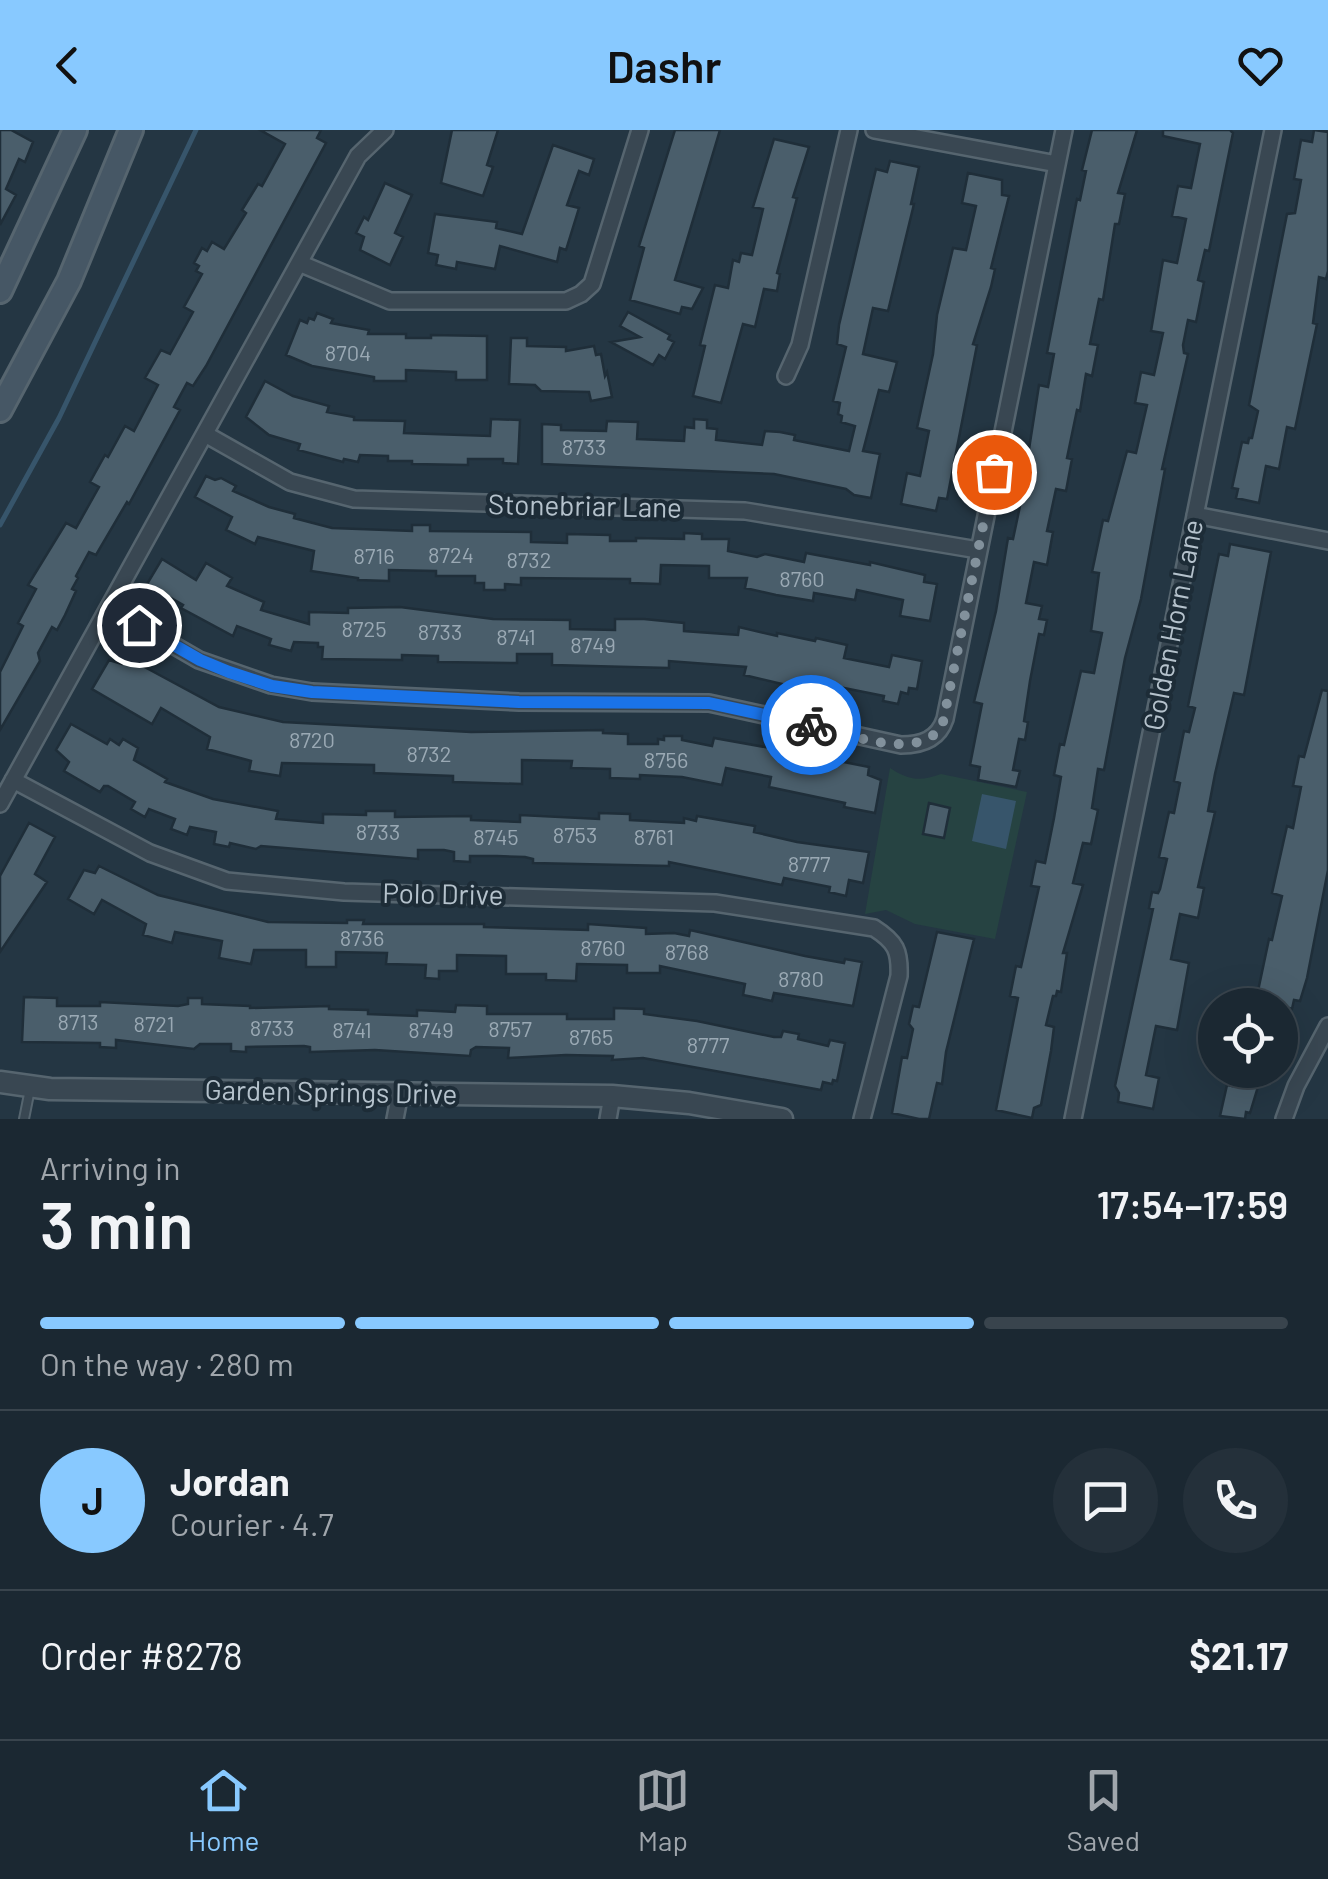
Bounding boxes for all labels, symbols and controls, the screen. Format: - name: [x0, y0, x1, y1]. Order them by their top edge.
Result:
- icon: back: [40, 38, 95, 93]
- text: Dashr: [607, 38, 721, 92]
- icon: heart: [1233, 38, 1288, 93]
- house number: 8704: [325, 339, 371, 365]
- pin: [952, 430, 1037, 515]
- house number: 8733: [562, 433, 606, 459]
- icon: bag: [967, 445, 1022, 500]
- street label: Stonebriar Lane: [488, 486, 682, 524]
- street label: Golden Horn Lane: [1135, 516, 1209, 733]
- house number: 8724: [428, 541, 474, 567]
- house number: 8716: [354, 542, 394, 568]
- house number: 8732: [507, 546, 552, 572]
- house number: 8760: [779, 565, 825, 591]
- pin: [97, 583, 182, 668]
- icon: home: [112, 598, 167, 653]
- house number: 8725: [342, 615, 386, 641]
- house number: 8733: [418, 618, 462, 644]
- house number: 8741: [496, 623, 536, 649]
- house number: 8749: [570, 631, 616, 657]
- courier: [761, 675, 861, 775]
- icon: bike: [784, 698, 839, 753]
- house number: 8720: [289, 726, 335, 752]
- house number: 8732: [407, 740, 452, 766]
- house number: 8756: [644, 746, 688, 772]
- house number: 8733: [356, 818, 400, 844]
- house number: 8753: [553, 821, 597, 847]
- house number: 8745: [473, 823, 519, 849]
- house number: 8761: [634, 823, 674, 849]
- house number: 8777: [788, 850, 830, 876]
- street label: Polo Drive: [382, 875, 504, 911]
- house number: 8736: [340, 924, 384, 950]
- house number: 8760: [580, 934, 626, 960]
- house number: 8768: [665, 938, 709, 964]
- house number: 8780: [778, 965, 824, 991]
- map controls: [1198, 988, 1298, 1088]
- button: locate: [1198, 988, 1298, 1088]
- house number: 8713: [58, 1008, 98, 1034]
- house number: 8721: [133, 1010, 175, 1036]
- house number: 8733: [250, 1014, 294, 1040]
- house number: 8757: [488, 1015, 532, 1041]
- house number: 8741: [332, 1016, 372, 1042]
- house number: 8749: [408, 1016, 454, 1042]
- house number: 8765: [569, 1023, 613, 1049]
- house number: 8777: [687, 1031, 729, 1057]
- street label: Garden Springs Drive: [204, 1072, 458, 1110]
- text: Arriving in: [40, 1148, 180, 1186]
- text: 17:54–17:59: [1097, 1181, 1288, 1227]
- text: 3 min: [40, 1184, 193, 1262]
- text: On the way · 280 m: [40, 1344, 294, 1382]
- button: chat: [1053, 1448, 1158, 1553]
- button: phone: [1183, 1448, 1288, 1553]
- text: Jordan: [170, 1458, 290, 1504]
- text: J: [81, 1477, 104, 1523]
- text: Courier · 4.7: [170, 1504, 334, 1542]
- text: Order #8278: [40, 1632, 243, 1678]
- text: $21.17: [1189, 1632, 1288, 1678]
- tab: Home: [188, 1763, 259, 1857]
- tab: Map: [635, 1763, 690, 1857]
- tab: Saved: [1067, 1763, 1140, 1857]

